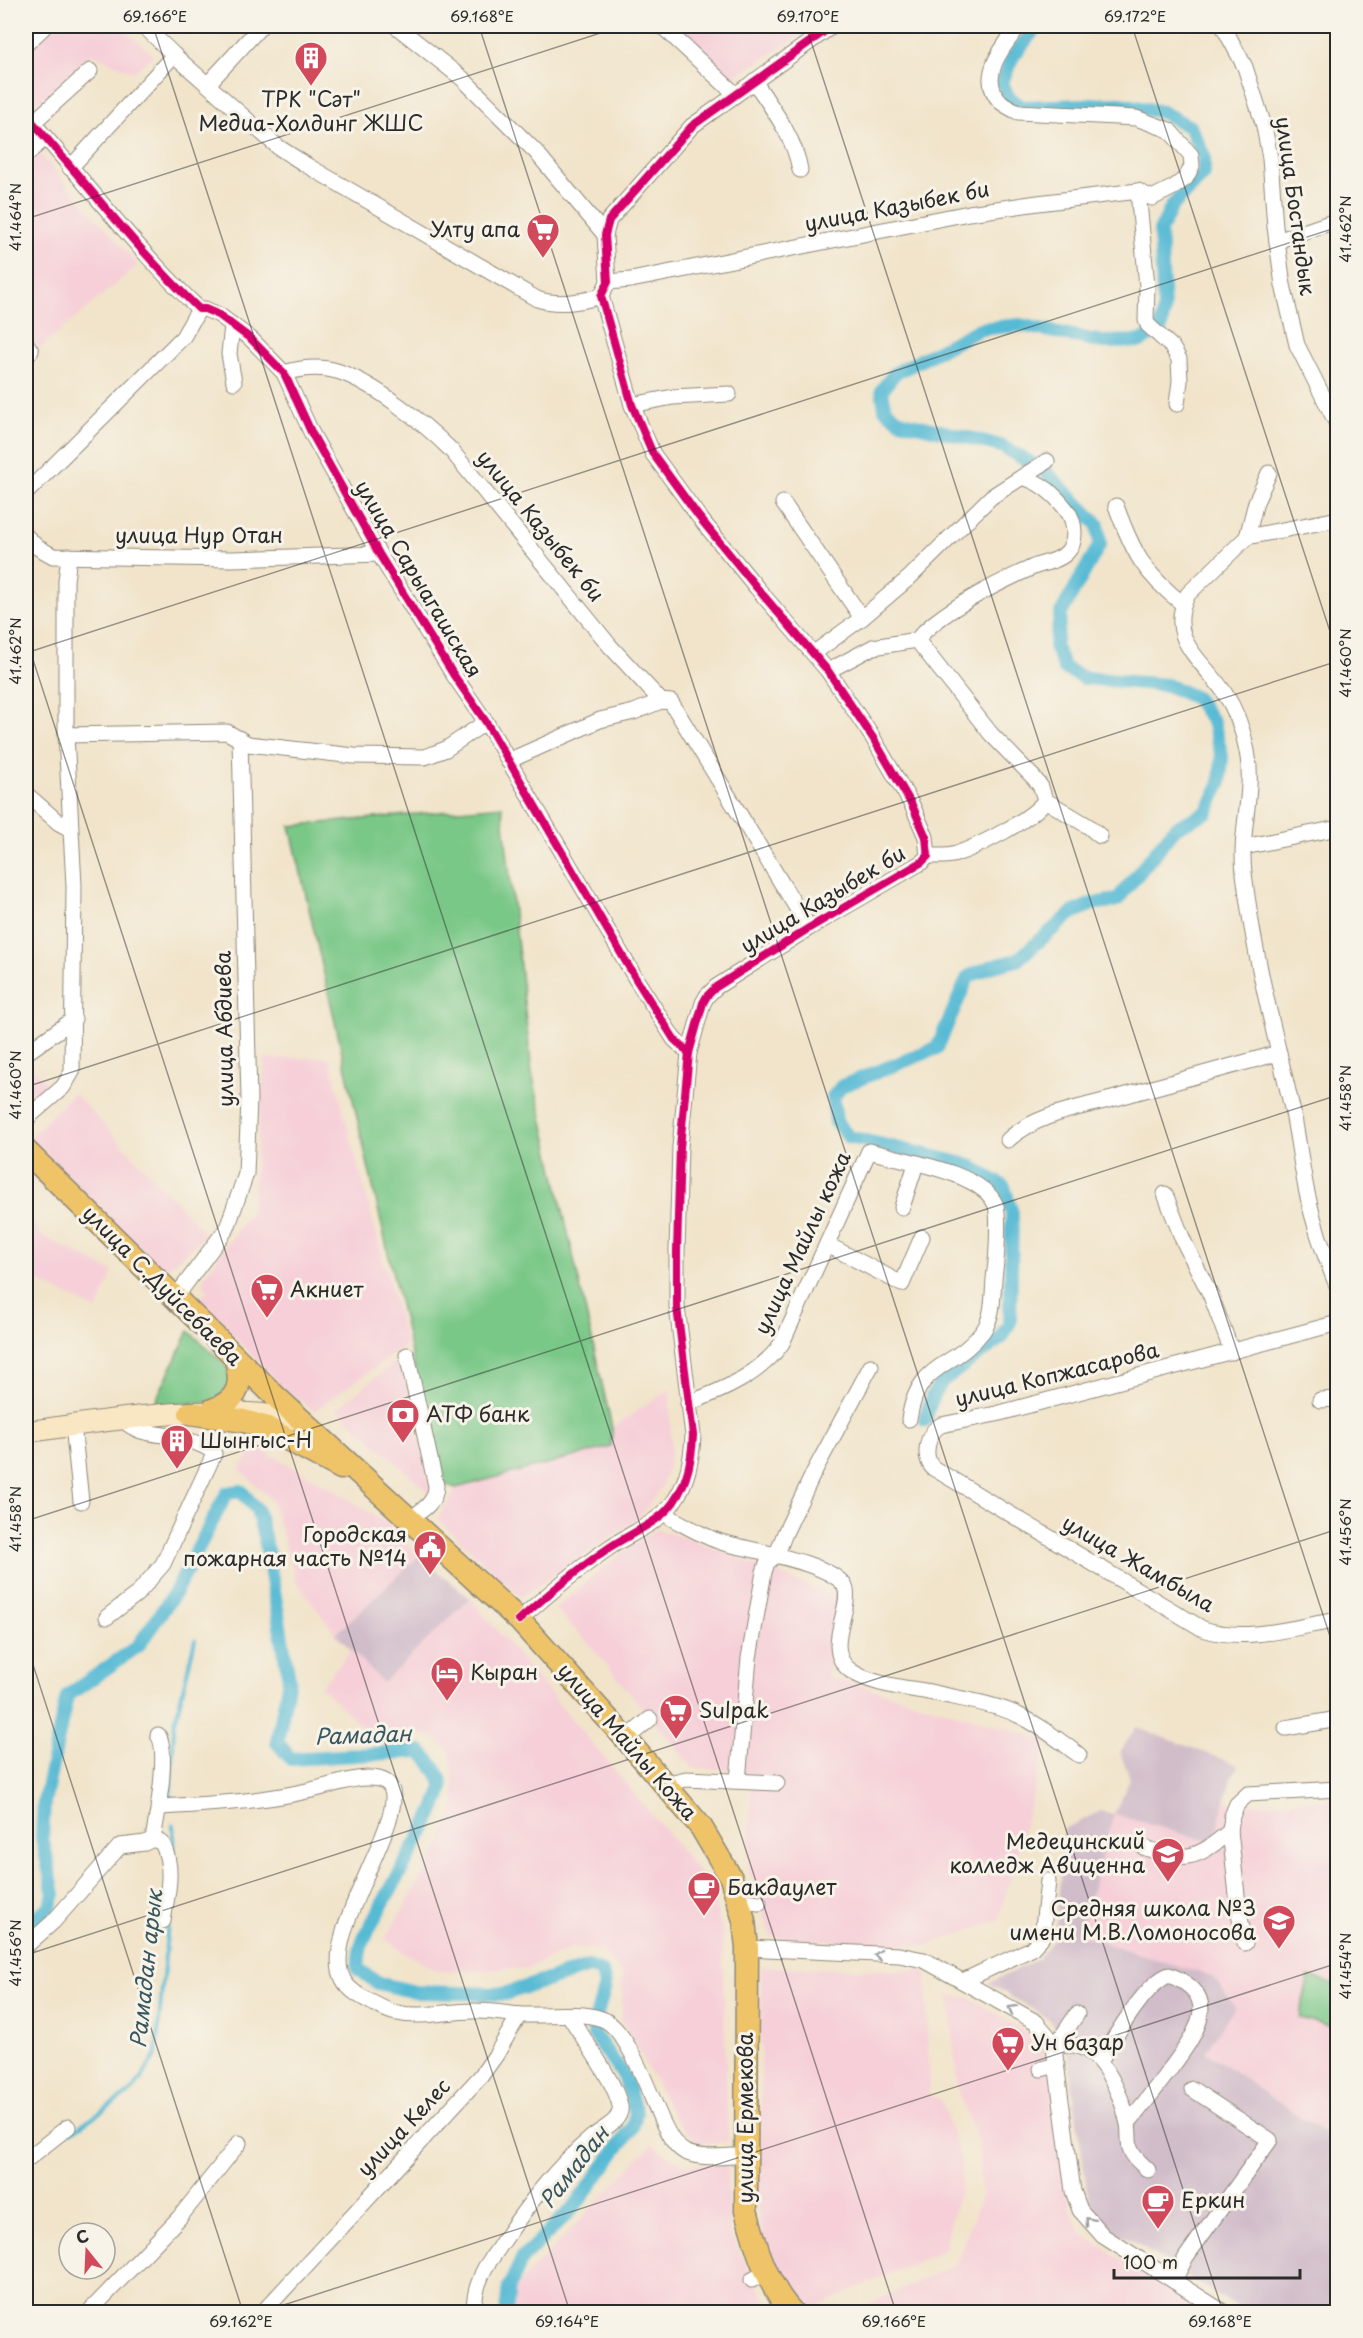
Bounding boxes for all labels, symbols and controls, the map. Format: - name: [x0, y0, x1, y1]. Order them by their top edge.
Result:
- text: 69.166°E: [123, 4, 187, 27]
- text: 69.168°E: [450, 4, 514, 27]
- text: 69.170°E: [777, 4, 839, 27]
- text: 69.172°E: [1104, 4, 1166, 27]
- building icon: ТРК "Сәт" Медиа-Холдинг ЖШС: [293, 40, 329, 87]
- place label: ТРК "Сәт" Медиа-Холдинг ЖШС: [198, 82, 424, 138]
- street label: улица Бостандык: [1269, 114, 1325, 298]
- street label: улица Казыбек би: [801, 171, 992, 239]
- text: 41.464°N: [3, 183, 26, 251]
- text: 41.462°N: [1333, 195, 1356, 263]
- place label: Улту апа: [430, 212, 521, 244]
- supermarket icon: Улту апа: [525, 212, 561, 259]
- street label: улица Казыбек би: [470, 442, 613, 608]
- street label: улица Сарыагашская: [348, 473, 492, 683]
- street label: улица Нур Отан: [115, 518, 283, 550]
- text: 41.462°N: [3, 617, 26, 685]
- text: 41.460°N: [1333, 628, 1356, 698]
- street label: улица Казыбек би: [733, 836, 911, 960]
- street label: улица Абдиева: [206, 951, 240, 1108]
- text: 41.460°N: [3, 1050, 26, 1120]
- text: 41.458°N: [1333, 1065, 1356, 1131]
- street label: улица Майлы кожа: [745, 1145, 858, 1339]
- street label: улица С.Дуйсебаева: [76, 1197, 251, 1372]
- supermarket icon: Акниет: [249, 1272, 285, 1319]
- place label: Акниет: [290, 1272, 365, 1304]
- street label: улица Копжасарова: [951, 1332, 1162, 1414]
- bank icon: АТФ банк: [385, 1397, 421, 1444]
- place label: АТФ банк: [426, 1397, 530, 1429]
- building icon: Шынгыс-Н: [159, 1423, 195, 1470]
- place label: Шынгыс-Н: [200, 1423, 312, 1455]
- text: 41.458°N: [3, 1486, 26, 1552]
- text: 41.456°N: [1333, 1498, 1356, 1566]
- street label: улица Жамбыла: [1057, 1505, 1221, 1619]
- place label: Городская пожарная часть №14: [183, 1517, 407, 1573]
- public building icon: Городская пожарная часть №14: [412, 1529, 448, 1576]
- hotel icon: Кыран: [429, 1655, 465, 1702]
- place label: Кыран: [470, 1655, 538, 1687]
- street label: улица Майлы Кожа: [551, 1655, 706, 1827]
- supermarket icon: Sulpak: [658, 1693, 694, 1740]
- place label: Sulpak: [699, 1693, 769, 1725]
- water label: Рамадан: [314, 1715, 413, 1752]
- place label: Медецинский колледж Авиценна: [949, 1824, 1145, 1880]
- school or university icon: Медецинский колледж Авиценна: [1150, 1836, 1186, 1883]
- cafe icon: Бакдаулет: [686, 1870, 722, 1917]
- place label: Бакдаулет: [727, 1870, 837, 1902]
- water label: Рамадан арык: [120, 1886, 169, 2050]
- place label: Средняя школа №3 имени М.В.Ломоносова: [1009, 1891, 1256, 1947]
- school or university icon: Средняя школа №3 имени М.В.Ломоносова: [1261, 1903, 1297, 1950]
- text: 41.456°N: [3, 1919, 26, 1987]
- text: 41.454°N: [1333, 1932, 1356, 2000]
- one-way arrow: [873, 1948, 882, 1961]
- one-way arrow: [1008, 2005, 1019, 2016]
- supermarket icon: Ун базар: [990, 2025, 1026, 2072]
- place label: Ун базар: [1031, 2025, 1124, 2057]
- street label: улица Ермекова: [728, 2032, 760, 2204]
- street label: улица Келес: [348, 2070, 457, 2183]
- water label: Рамадан: [530, 2117, 616, 2214]
- cafe icon: Еркин: [1140, 2183, 1176, 2230]
- place label: Еркин: [1181, 2183, 1245, 2215]
- one-way arrow: [1085, 2217, 1096, 2228]
- north arrow: [57, 2221, 117, 2281]
- text: С: [73, 2223, 91, 2249]
- scale bar: [1114, 2242, 1300, 2280]
- text: 100 m: [1123, 2248, 1178, 2275]
- text: 69.162°E: [209, 2309, 273, 2332]
- text: 69.164°E: [535, 2309, 599, 2332]
- text: 69.166°E: [862, 2309, 926, 2332]
- text: 69.168°E: [1188, 2309, 1252, 2332]

